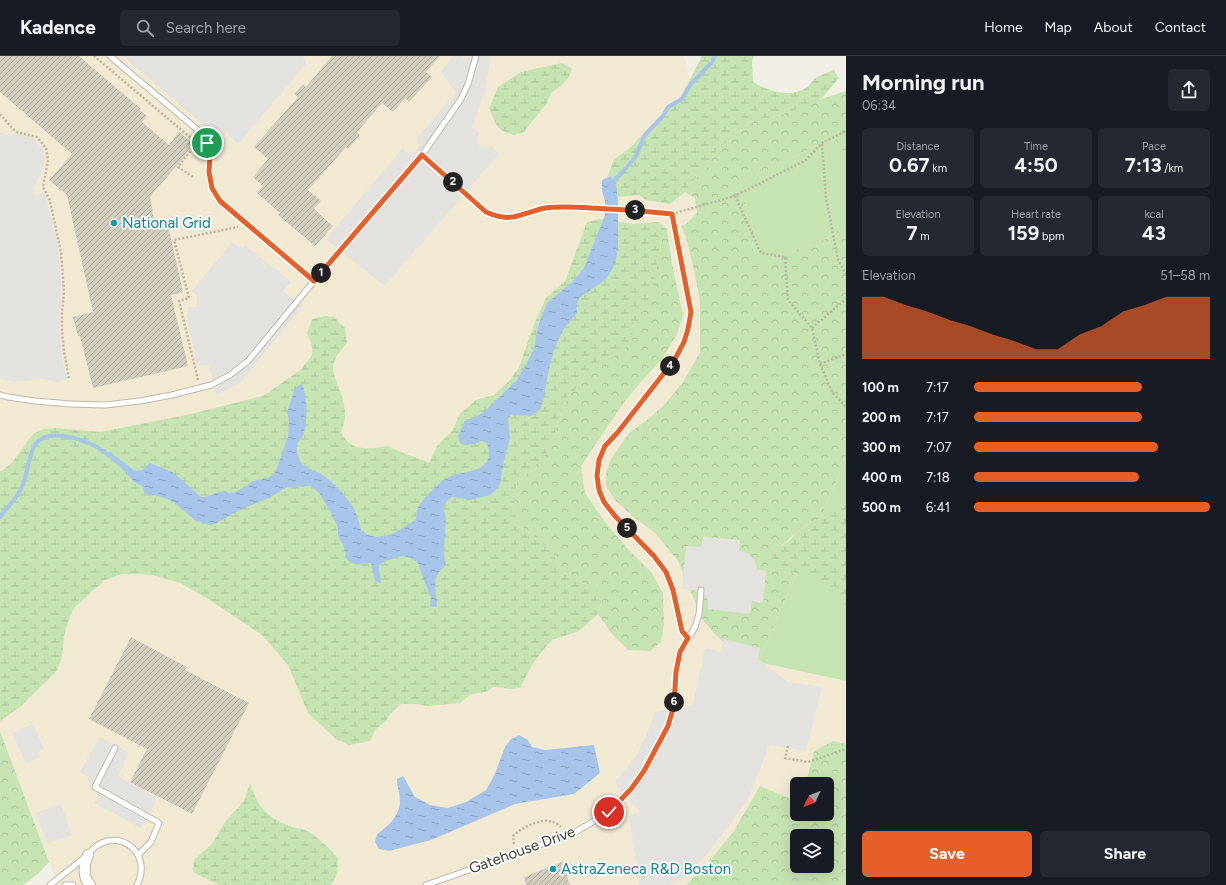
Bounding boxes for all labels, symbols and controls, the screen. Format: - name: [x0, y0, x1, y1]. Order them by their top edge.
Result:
- search box: [120, 10, 400, 46]
- text: Kadence: [20, 16, 96, 39]
- icon: search: [134, 17, 156, 39]
- text: Search here: [166, 19, 246, 37]
- text: Home: [984, 19, 1023, 36]
- text: Map: [1045, 19, 1072, 36]
- text: About: [1094, 19, 1133, 36]
- text: Contact: [1155, 19, 1206, 36]
- text: Morning run: [862, 69, 985, 96]
- button: share: [1168, 69, 1210, 111]
- text: 06:34: [862, 98, 896, 113]
- pin: [190, 126, 224, 160]
- icon: arrive: [196, 132, 218, 154]
- text: Distance: [896, 140, 940, 153]
- text: Time: [1024, 140, 1048, 153]
- text: Pace: [1142, 140, 1166, 153]
- text: 0.67: [889, 153, 930, 177]
- text: 4:50: [1014, 153, 1058, 177]
- text: 7:13: [1125, 153, 1162, 177]
- text: km: [930, 162, 947, 175]
- text: /km: [1162, 162, 1183, 175]
- pin: 2: [443, 172, 463, 192]
- text: 2: [450, 175, 456, 188]
- pin: 3: [625, 200, 645, 220]
- text: 3: [632, 203, 638, 216]
- text: Elevation: [895, 208, 941, 221]
- text: Heart rate: [1011, 208, 1061, 221]
- text: kcal: [1144, 208, 1164, 221]
- place label: National Grid: [122, 214, 211, 232]
- marker: National Grid: [109, 218, 119, 228]
- text: 7: [906, 221, 918, 245]
- text: 159: [1008, 221, 1039, 245]
- text: 43: [1142, 221, 1166, 245]
- text: m: [918, 230, 930, 243]
- text: bpm: [1039, 230, 1064, 243]
- pin: 1: [311, 263, 331, 283]
- text: 1: [319, 266, 323, 279]
- text: Elevation: [862, 268, 915, 283]
- text: 51–58 m: [1160, 268, 1210, 283]
- pin: 4: [660, 356, 680, 376]
- text: 4: [667, 359, 673, 372]
- text: 100 m: [862, 380, 899, 395]
- text: 7:17: [926, 380, 949, 395]
- text: 200 m: [862, 410, 901, 425]
- text: 7:17: [926, 410, 949, 425]
- text: 300 m: [862, 440, 901, 455]
- text: 7:07: [926, 440, 952, 455]
- text: 400 m: [862, 470, 902, 485]
- text: 7:18: [926, 470, 950, 485]
- text: 500 m: [862, 500, 901, 515]
- text: 6:41: [926, 500, 950, 515]
- pin: 5: [617, 518, 637, 538]
- text: 5: [624, 521, 630, 534]
- pin: 6: [664, 692, 684, 712]
- text: 6: [671, 695, 677, 708]
- north arrow: [790, 777, 834, 821]
- map controls: [790, 777, 834, 873]
- pin: [592, 795, 626, 829]
- icon: check: [598, 801, 620, 823]
- street label: Gatehouse Drive: [466, 822, 578, 878]
- button: layers: [790, 829, 834, 873]
- button: Save: [862, 831, 1032, 877]
- button: Share: [1040, 831, 1210, 877]
- place label: AstraZeneca R&D Boston: [561, 860, 731, 878]
- marker: AstraZeneca R&D Boston: [548, 864, 558, 874]

